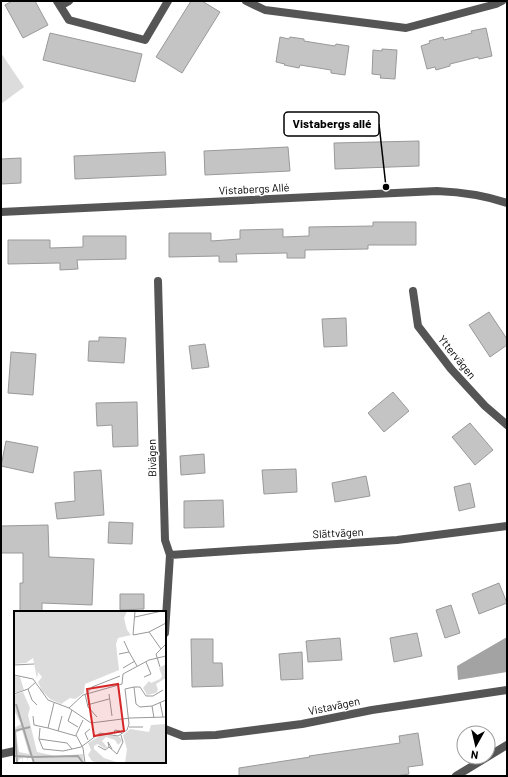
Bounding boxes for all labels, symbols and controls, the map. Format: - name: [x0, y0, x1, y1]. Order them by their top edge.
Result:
- callout: Vistabergs allé: [284, 112, 379, 136]
- text: Vistabergs allé: [293, 116, 372, 130]
- street label: Vistabergs Allé: [218, 180, 290, 197]
- street label: Yttervägen: [436, 332, 479, 381]
- street label: Bivägen: [145, 439, 158, 477]
- street label: Slättvägen: [312, 525, 364, 540]
- inset map: [14, 611, 166, 763]
- street label: Vistavägen: [307, 694, 361, 717]
- north arrow: [456, 725, 496, 765]
- text: N: [470, 748, 479, 762]

